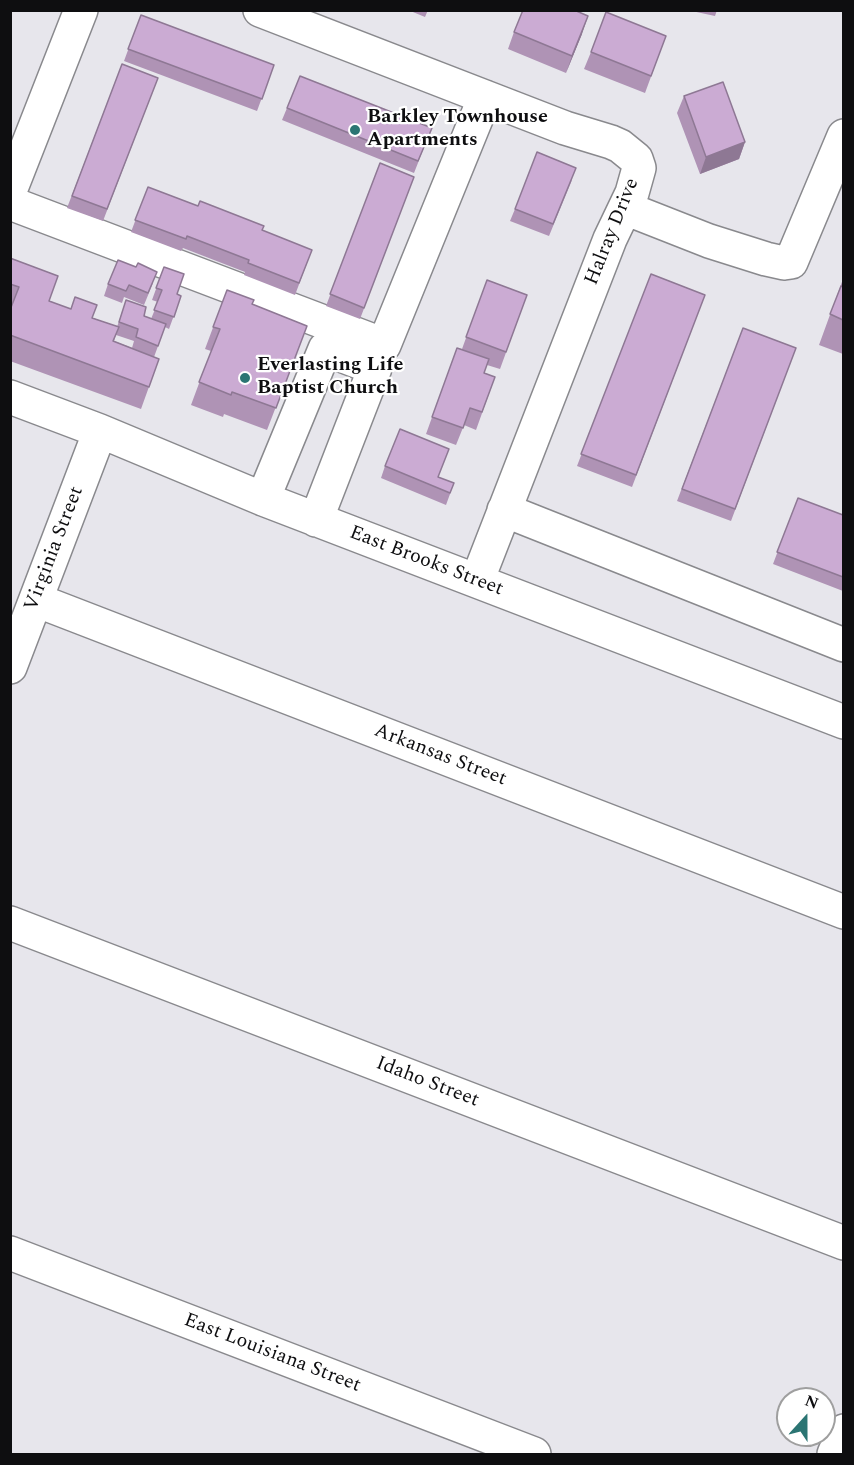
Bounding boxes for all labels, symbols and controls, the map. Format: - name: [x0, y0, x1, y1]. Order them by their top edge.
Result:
- place label: Barkley Townhouse Apartments: [367, 106, 548, 153]
- marker: Barkley Townhouse Apartments: [348, 123, 362, 137]
- street label: Halray Drive: [581, 175, 645, 289]
- place label: Everlasting Life Baptist Church: [257, 354, 403, 401]
- marker: Everlasting Life Baptist Church: [238, 371, 252, 385]
- street label: Virginia Street: [20, 483, 90, 615]
- street label: East Brooks Street: [346, 522, 506, 602]
- street label: Arkansas Street: [370, 720, 510, 792]
- street label: Idaho Street: [372, 1052, 482, 1114]
- street label: East Louisiana Street: [180, 1309, 364, 1399]
- north arrow: [776, 1387, 836, 1447]
- text: N: [801, 1389, 822, 1416]

